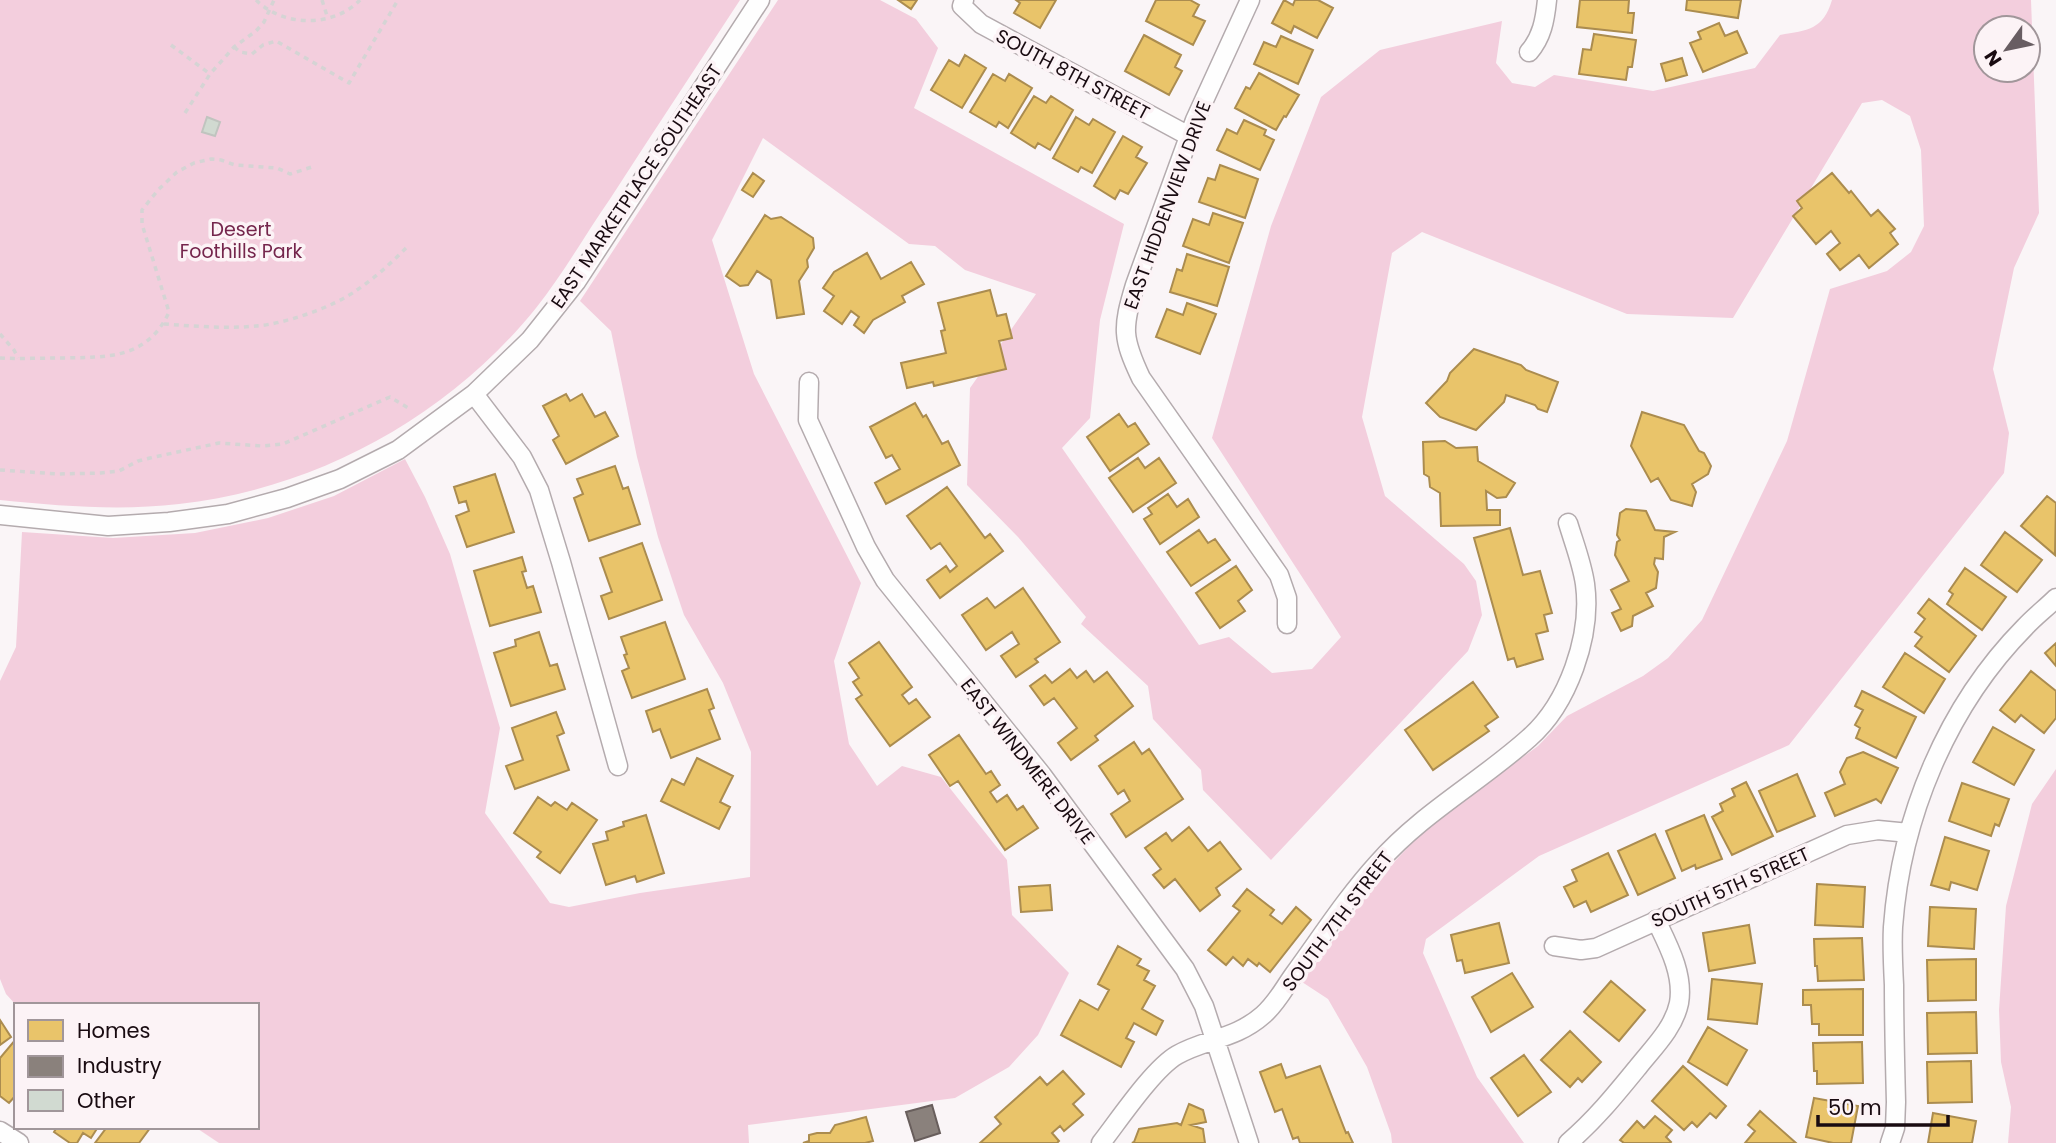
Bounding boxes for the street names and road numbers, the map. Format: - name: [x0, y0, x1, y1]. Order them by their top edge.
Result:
- street label: SOUTH 8TH STREET: [991, 22, 1154, 126]
- street label: EAST MARKETPLACE SOUTHEAST: [544, 59, 728, 314]
- street label: EAST HIDDENVIEW DRIVE: [1117, 97, 1218, 313]
- street label: EAST WINDMERE DRIVE: [954, 673, 1101, 850]
- street label: SOUTH 5TH STREET: [1647, 840, 1814, 934]
- street label: SOUTH 7TH STREET: [1276, 846, 1399, 997]

